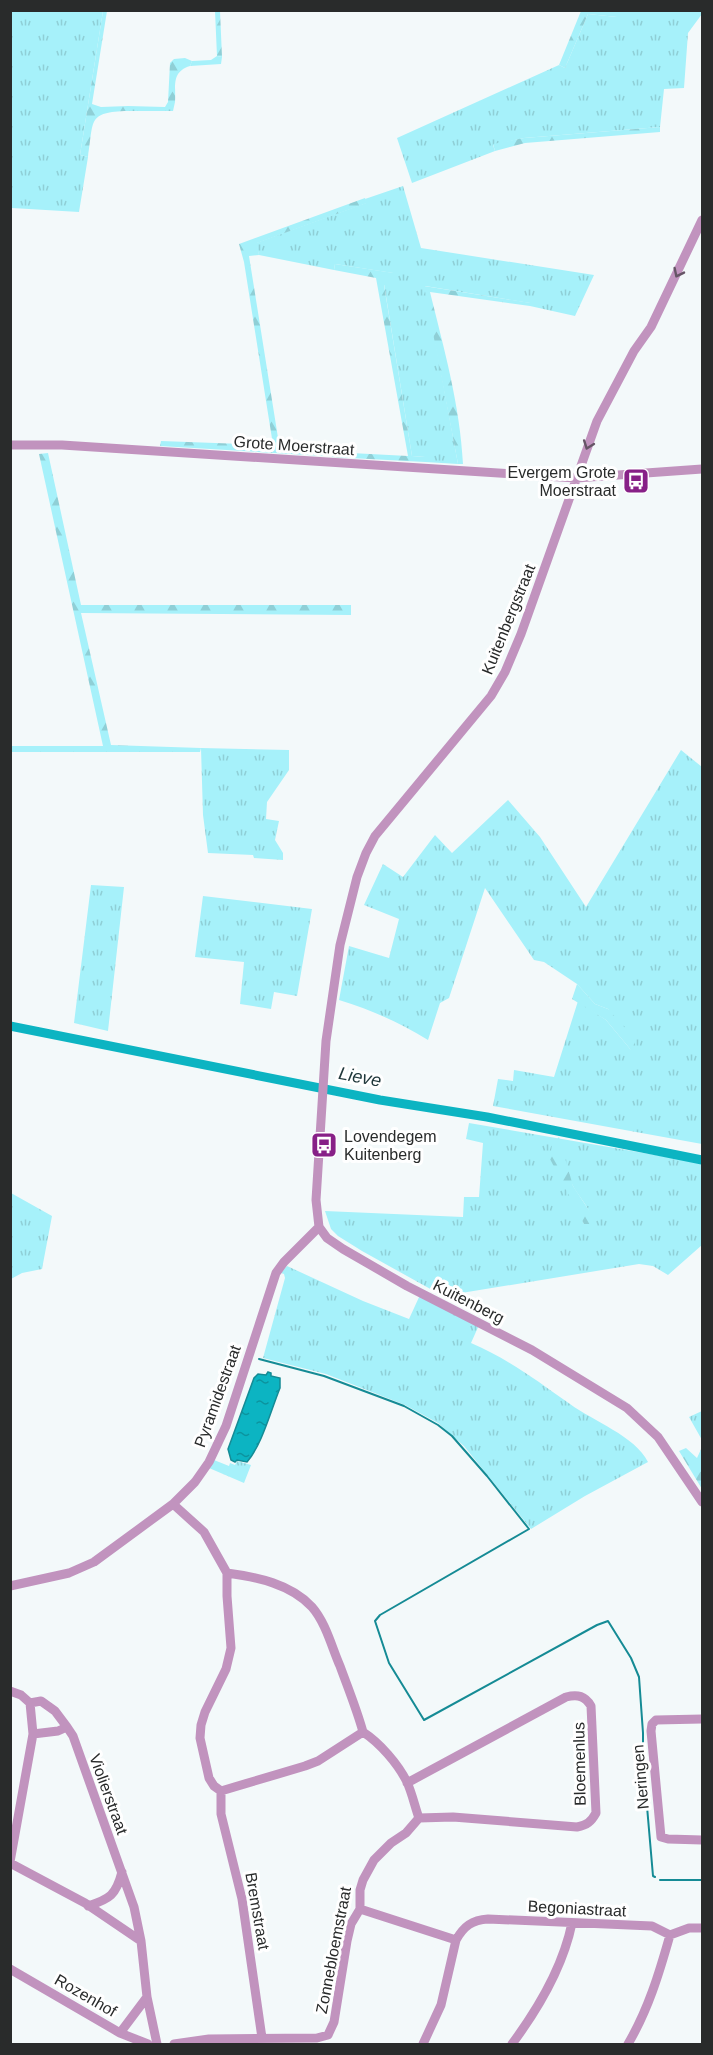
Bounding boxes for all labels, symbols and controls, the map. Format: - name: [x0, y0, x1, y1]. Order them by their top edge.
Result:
- one-way arrow: [674, 267, 686, 278]
- street label: Grote Moerstraat: [233, 433, 355, 458]
- one-way arrow: [582, 439, 595, 450]
- place label: Evergem Grote Moerstraat: [508, 464, 617, 499]
- bus stop icon: Evergem Grote Moerstraat: [621, 466, 651, 496]
- street label: Kuitenbergstraat: [479, 561, 539, 677]
- water label: Lieve: [337, 1063, 383, 1091]
- place label: Lovendegem Kuitenberg: [344, 1128, 437, 1163]
- bus stop icon: Lovendegem Kuitenberg: [309, 1130, 339, 1160]
- street label: Kuitenberg: [430, 1276, 507, 1327]
- street label: Pyramidestraat: [191, 1342, 244, 1450]
- street label: Bloemenlus: [570, 1722, 589, 1806]
- street label: Neringen: [629, 1744, 652, 1810]
- street label: Violierstraat: [86, 1752, 131, 1837]
- street label: Bremstraat: [242, 1871, 273, 1952]
- street label: Zonnebloemstraat: [313, 1885, 354, 2015]
- street label: Begoniastraat: [527, 1897, 627, 1920]
- street label: Rozenhof: [52, 1971, 120, 2020]

